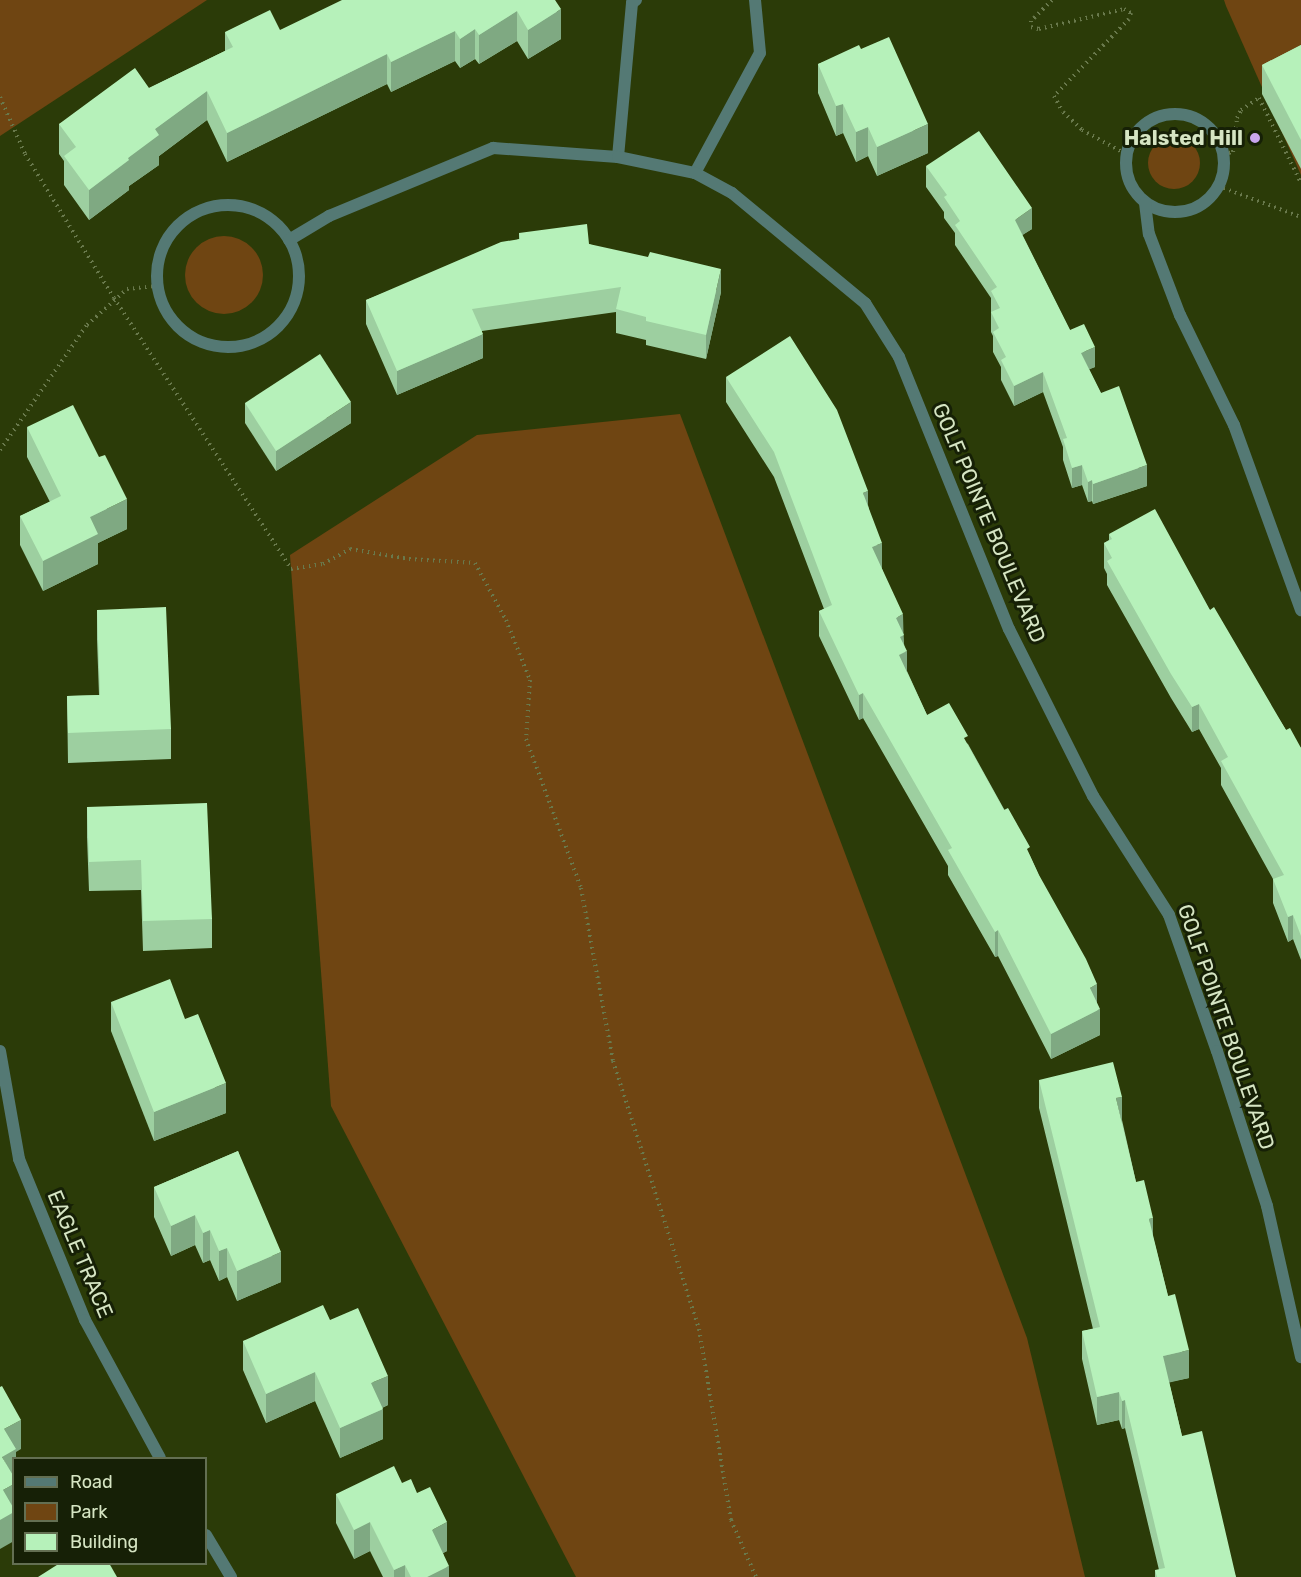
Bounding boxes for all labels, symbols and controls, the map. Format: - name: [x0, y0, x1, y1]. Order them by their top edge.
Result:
- place label: Halsted Hill: [1124, 125, 1243, 151]
- marker: Halsted Hill: [1248, 131, 1262, 145]
- street label: GOLF POINTE BOULEVARD: [927, 399, 1051, 647]
- street label: GOLF POINTE BOULEVARD: [1172, 901, 1280, 1153]
- street label: EAGLE TRACE: [42, 1186, 118, 1322]
- legend: [12, 1457, 207, 1565]
- text: Road: [70, 1471, 113, 1493]
- text: Park: [70, 1501, 107, 1523]
- text: Building: [70, 1531, 138, 1553]

